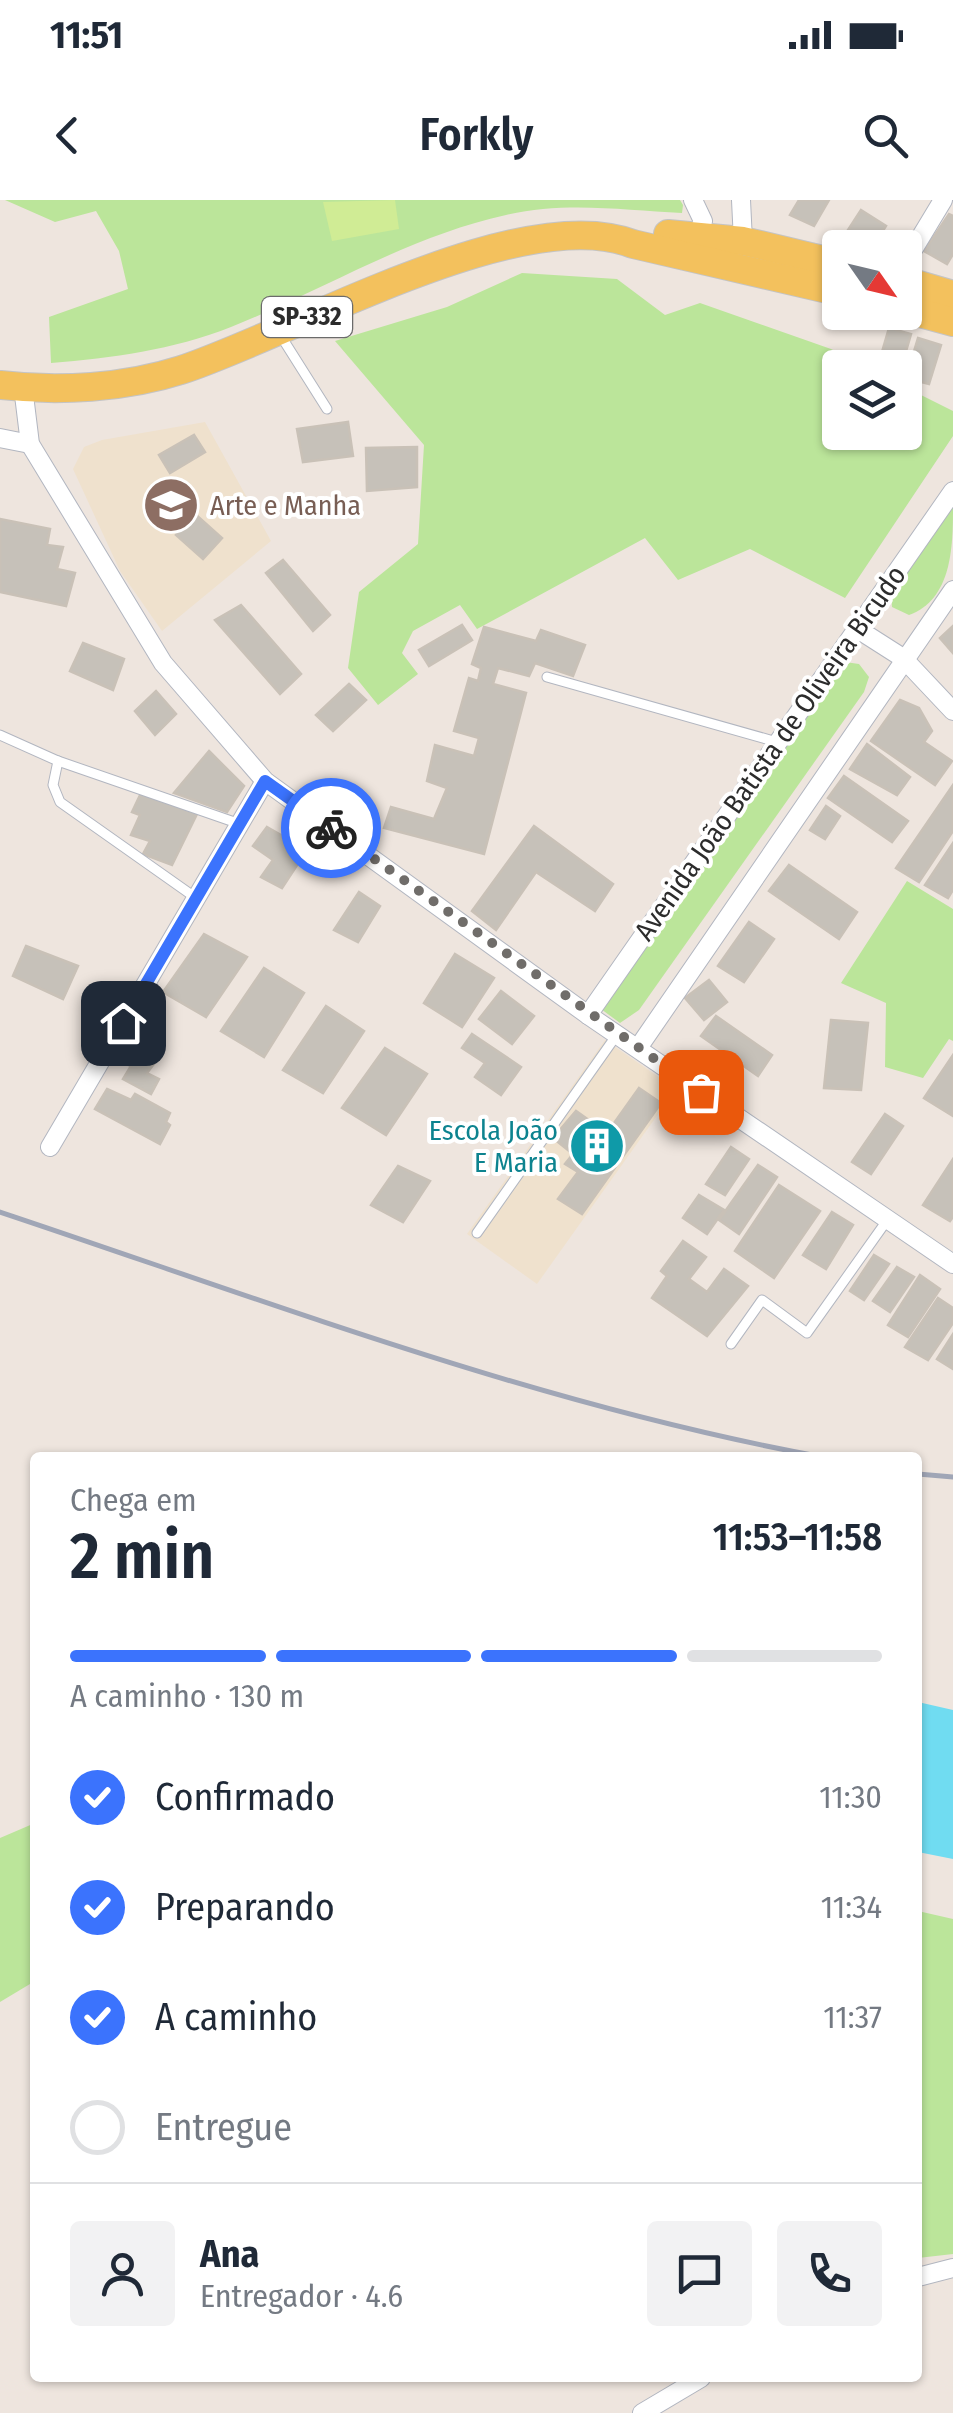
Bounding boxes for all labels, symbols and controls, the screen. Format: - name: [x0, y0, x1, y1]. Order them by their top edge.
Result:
- text: 11:51: [50, 12, 123, 58]
- icon: back: [40, 108, 95, 163]
- text: Forkly: [420, 108, 533, 162]
- icon: search: [858, 108, 913, 163]
- north arrow: [822, 230, 922, 330]
- map controls: [822, 230, 922, 450]
- road number: SP-332: [262, 297, 352, 337]
- button: layers: [822, 350, 922, 450]
- school or university icon: Arte e Manha: [141, 475, 201, 535]
- place label: Arte e Manha: [210, 489, 361, 522]
- street label: Avenida João Batista de Oliveira Bicudo: [627, 559, 913, 947]
- courier: [281, 778, 381, 878]
- icon: bike: [304, 801, 359, 856]
- pin: [81, 981, 166, 1066]
- icon: home: [96, 996, 151, 1051]
- pin: [659, 1050, 744, 1135]
- icon: bag: [674, 1065, 729, 1120]
- place label: Escola João E Maria: [429, 1114, 558, 1179]
- building icon: Escola João E Maria: [567, 1116, 627, 1176]
- text: Chega em: [70, 1481, 197, 1519]
- text: 11:53–11:58: [713, 1514, 882, 1560]
- text: 2 min: [70, 1517, 214, 1595]
- text: A caminho · 130 m: [70, 1677, 304, 1715]
- icon: check: [70, 1770, 125, 1825]
- text: Confirmado: [155, 1774, 335, 1820]
- text: 11:30: [819, 1778, 882, 1816]
- icon: check: [70, 1880, 125, 1935]
- text: Preparando: [155, 1884, 335, 1930]
- text: 11:34: [821, 1888, 882, 1926]
- icon: check: [70, 1990, 125, 2045]
- text: A caminho: [155, 1994, 317, 2040]
- text: 11:37: [823, 1998, 882, 2036]
- text: Entregue: [155, 2104, 292, 2150]
- button: person: [70, 2221, 175, 2326]
- button: chat: [647, 2221, 752, 2326]
- button: phone: [777, 2221, 882, 2326]
- text: Ana: [200, 2231, 259, 2277]
- text: Entregador · 4.6: [200, 2277, 403, 2315]

